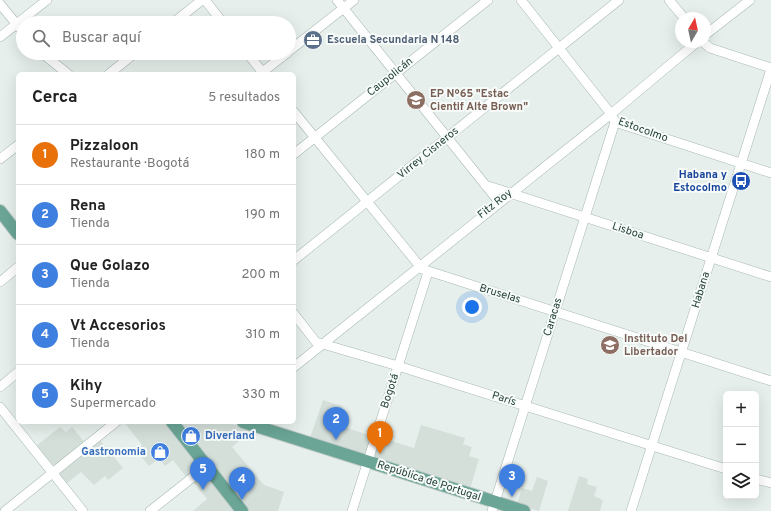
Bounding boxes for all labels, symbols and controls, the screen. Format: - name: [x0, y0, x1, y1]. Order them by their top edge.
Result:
- north arrow: [675, 12, 711, 48]
- search box: [16, 16, 296, 60]
- icon: search: [30, 27, 52, 49]
- text: Buscar aquí: [62, 29, 141, 48]
- office icon: Escuela Secundaria N 148: [302, 29, 324, 51]
- place label: Escuela Secundaria N 148: [327, 33, 460, 47]
- street label: Caupolicán: [364, 54, 416, 100]
- text: Cerca: [32, 87, 78, 109]
- place label: EP Nº65 "Estac Cientif Alte Brown": [430, 87, 528, 114]
- school or university icon: EP Nº65 "Estac Cientif Alte Brown": [405, 89, 427, 111]
- text: 5 resultados: [208, 90, 280, 106]
- street label: Estocolmo: [616, 115, 670, 145]
- street label: Virrey Cisneros: [394, 124, 462, 182]
- text: Pizzaloon: [70, 137, 139, 156]
- text: 1: [42, 147, 48, 163]
- text: 180 m: [245, 147, 280, 163]
- text: Restaurante · Bogotá: [70, 156, 189, 172]
- place label: Habana y Estocolmo: [673, 168, 727, 195]
- bus stop icon: Habana y Estocolmo: [730, 170, 752, 192]
- street label: Fitz Roy: [475, 186, 515, 222]
- text: Rena: [70, 197, 106, 216]
- text: 2: [41, 207, 49, 223]
- text: 190 m: [245, 207, 280, 223]
- text: Tienda: [70, 216, 110, 232]
- street label: Lisboa: [610, 219, 646, 243]
- text: Que Golazo: [70, 257, 150, 276]
- text: 3: [41, 267, 49, 283]
- text: 200 m: [241, 267, 280, 283]
- street label: Habana: [689, 270, 713, 310]
- text: Tienda: [70, 276, 110, 292]
- street label: Bruselas: [478, 281, 522, 307]
- street label: Caracas: [541, 296, 565, 338]
- your location: [462, 297, 482, 317]
- text: Vt Accesorios: [70, 317, 166, 336]
- text: 4: [41, 327, 49, 343]
- text: 310 m: [245, 327, 280, 343]
- place label: Instituto Del Libertador: [624, 332, 687, 359]
- school or university icon: Instituto Del Libertador: [599, 334, 621, 356]
- text: Tienda: [70, 336, 110, 352]
- street label: Bogotá: [378, 372, 402, 410]
- text: Kihy: [70, 377, 102, 396]
- text: 5: [41, 387, 49, 403]
- text: 330 m: [242, 387, 280, 403]
- street label: París: [490, 388, 518, 410]
- map controls: [723, 391, 759, 499]
- button: +: [723, 391, 759, 427]
- text: Supermercado: [70, 396, 156, 412]
- pin: 2: [323, 407, 349, 440]
- pin: 1: [367, 421, 393, 454]
- shop icon: Diverland: [180, 425, 202, 447]
- button: −: [723, 427, 759, 463]
- place label: Diverland: [205, 429, 255, 443]
- shop icon: Gastronomia: [149, 441, 171, 463]
- place label: Gastronomia: [81, 445, 146, 459]
- pin: 5: [190, 457, 216, 490]
- street label: República de Portugal: [375, 458, 483, 504]
- button: layers: [723, 463, 759, 499]
- pin: 3: [499, 464, 525, 497]
- pin: 4: [229, 467, 255, 500]

